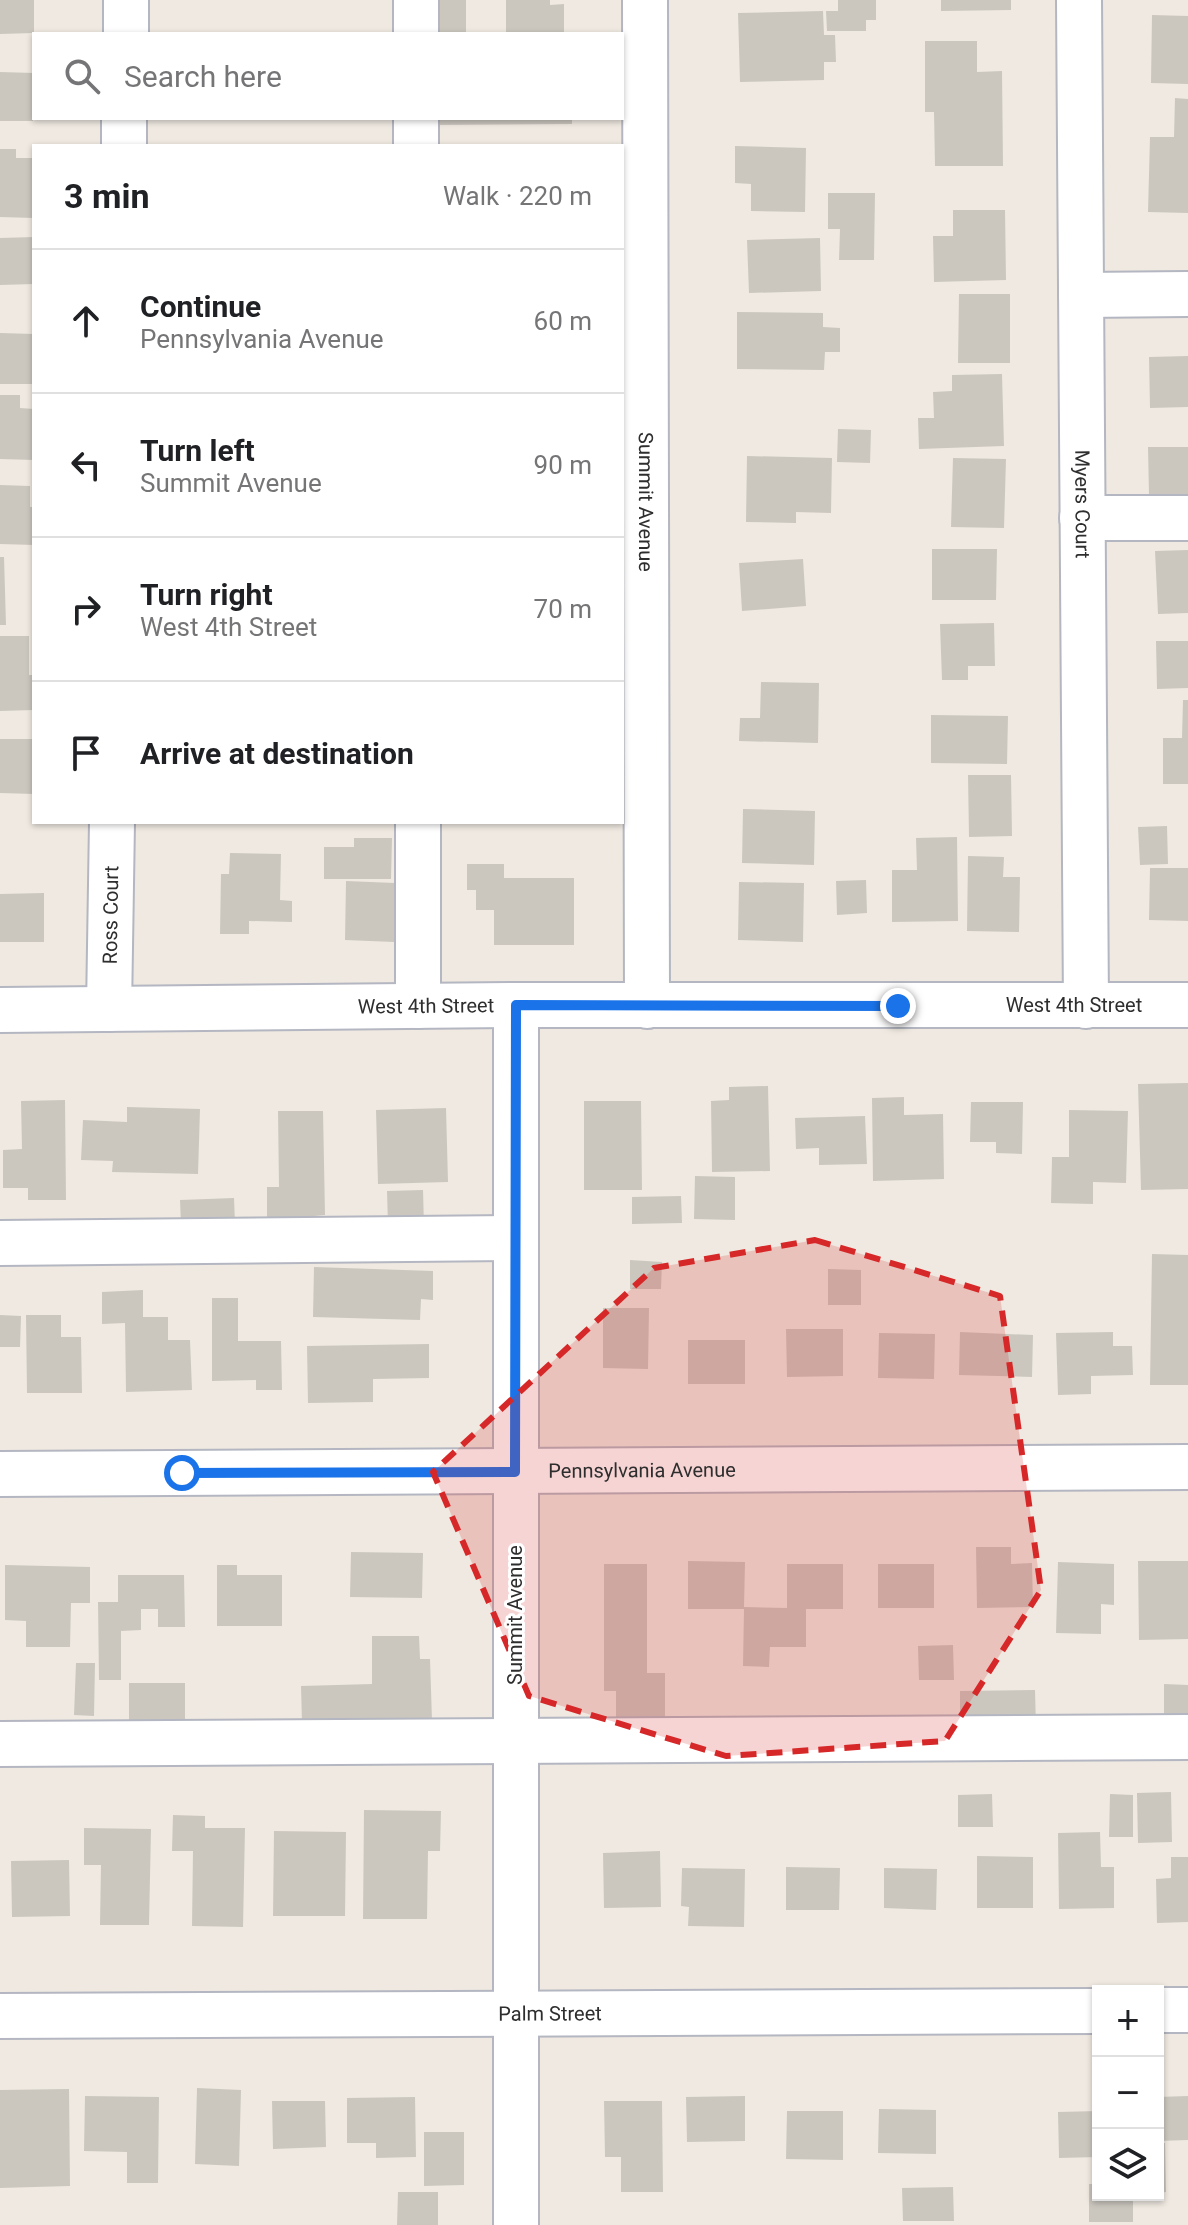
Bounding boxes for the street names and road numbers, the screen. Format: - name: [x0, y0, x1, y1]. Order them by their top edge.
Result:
- street label: Summit Avenue: [634, 432, 658, 572]
- street label: Myers Court: [1070, 450, 1095, 558]
- street label: Ross Court: [98, 866, 123, 965]
- street label: West 4th Street: [358, 993, 494, 1019]
- street label: West 4th Street: [1006, 993, 1142, 1017]
- street label: Pennsylvania Avenue: [548, 1458, 736, 1483]
- street label: Summit Avenue: [503, 1545, 527, 1685]
- street label: Palm Street: [498, 2001, 602, 2026]

